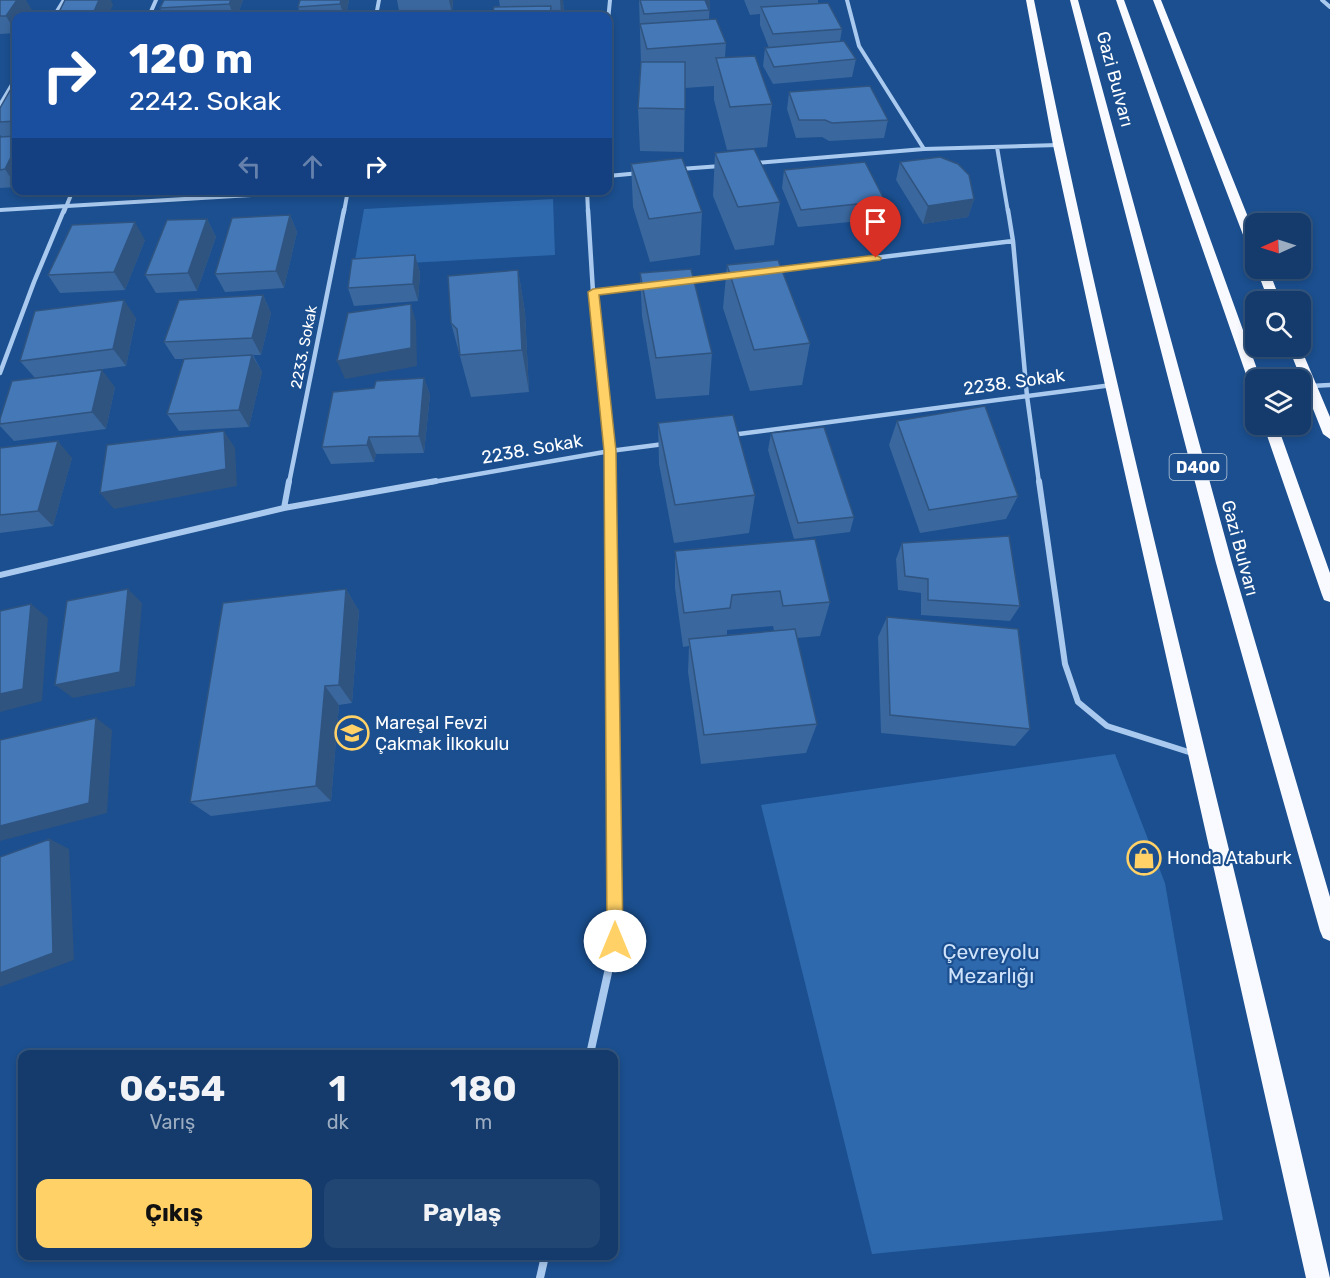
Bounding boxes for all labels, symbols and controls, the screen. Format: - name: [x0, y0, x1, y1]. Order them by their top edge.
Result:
- street label: Gazi Bulvarı: [1092, 29, 1138, 129]
- text: 120 m: [129, 34, 253, 84]
- icon: right: [30, 36, 108, 114]
- text: 2242. Sokak: [129, 85, 281, 117]
- icon: left: [233, 150, 266, 183]
- icon: ahead: [296, 150, 329, 183]
- icon: right: [359, 150, 392, 183]
- pin: [850, 196, 901, 258]
- icon: arrive: [859, 205, 892, 238]
- north arrow: [1245, 213, 1311, 279]
- map controls: [1245, 213, 1311, 435]
- button: search: [1245, 291, 1311, 357]
- street label: 2233. Sokak: [287, 303, 321, 390]
- street label: 2238. Sokak: [962, 364, 1067, 400]
- button: layers: [1245, 369, 1311, 435]
- street label: 2238. Sokak: [480, 429, 585, 469]
- road number: D400: [1170, 454, 1226, 480]
- street label: Gazi Bulvarı: [1217, 498, 1263, 598]
- place label: Mareşal Fevzi Çakmak İlkokulu: [375, 712, 509, 755]
- school or university icon: Mareşal Fevzi Çakmak İlkokulu: [334, 715, 370, 751]
- shop icon: Honda Ataburk: [1126, 840, 1162, 876]
- place label: Honda Ataburk: [1167, 847, 1293, 869]
- position arrow: [583, 909, 647, 973]
- park label: Çevreyolu Mezarlığı: [942, 939, 1040, 988]
- text: 06:54: [119, 1067, 225, 1110]
- text: 1: [329, 1067, 347, 1110]
- text: 180: [450, 1067, 517, 1110]
- text: Varış: [149, 1110, 195, 1134]
- text: dk: [327, 1110, 349, 1134]
- text: m: [475, 1110, 492, 1134]
- button: Çıkış: [36, 1179, 312, 1248]
- button: Paylaş: [324, 1179, 600, 1248]

